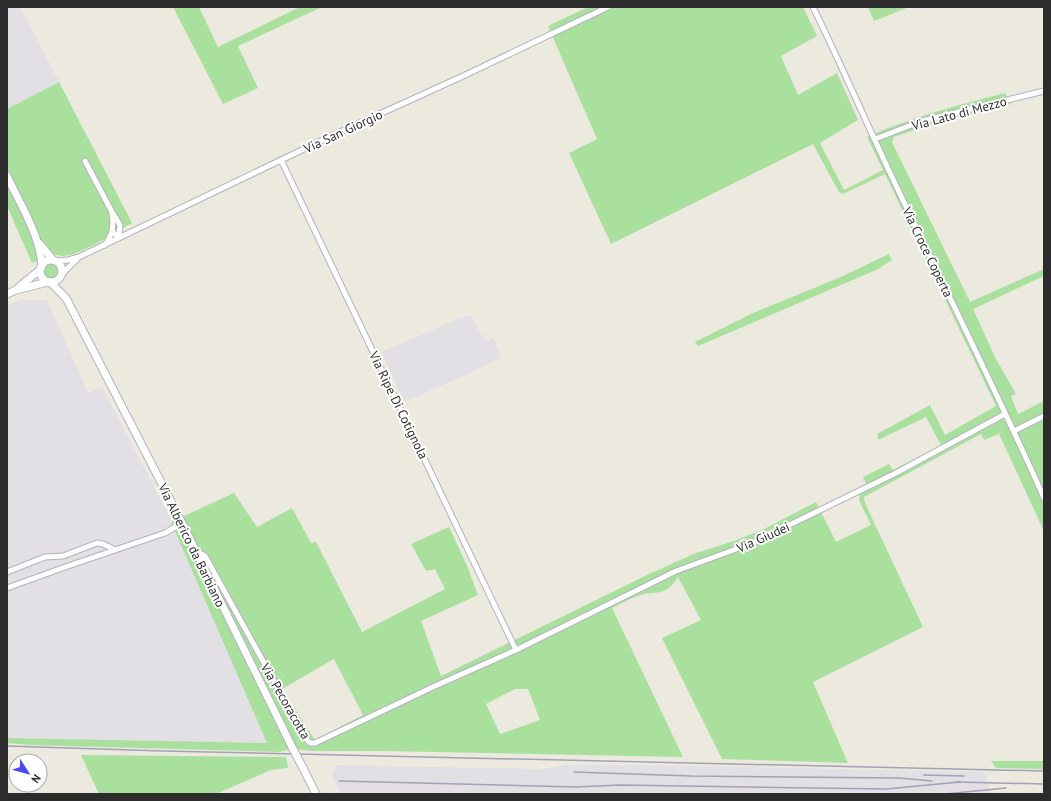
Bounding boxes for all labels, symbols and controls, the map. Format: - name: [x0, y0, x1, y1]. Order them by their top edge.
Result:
- street label: Via Lato di Mezzo: [909, 93, 1008, 135]
- street label: Via San Giorgio: [300, 106, 385, 158]
- street label: Via Croce Coperta: [898, 203, 957, 300]
- street label: Via Ripe Di Cotignola: [365, 348, 432, 462]
- street label: Via Alberico da Barbiano: [154, 480, 229, 610]
- street label: Via Giudei: [733, 518, 792, 557]
- street label: Via Pecoracotta: [256, 659, 314, 742]
- north arrow: [8, 753, 48, 793]
- text: N: [28, 772, 44, 786]

